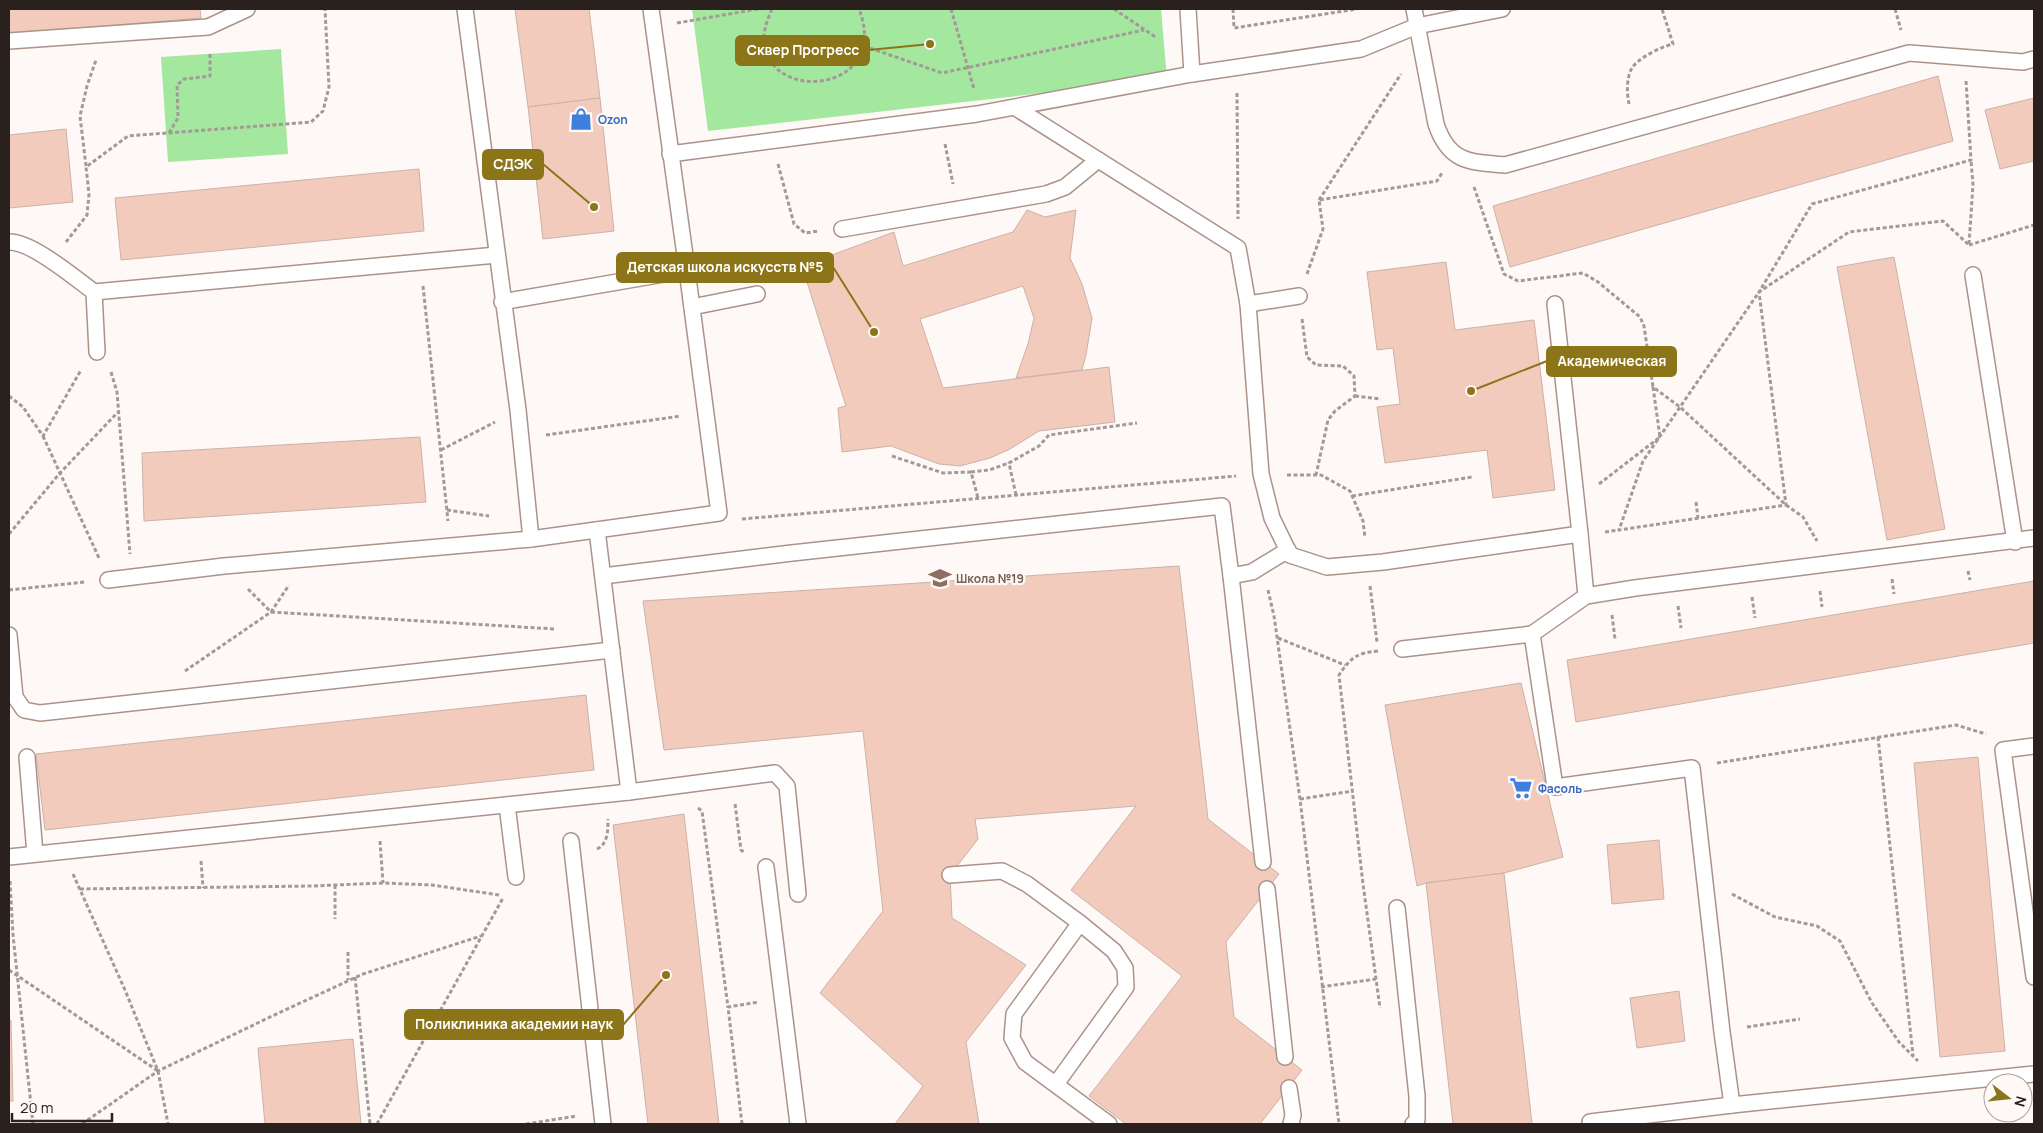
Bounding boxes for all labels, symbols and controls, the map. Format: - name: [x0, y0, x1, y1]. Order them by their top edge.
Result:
- callout: Сквер Прогресс: [736, 36, 869, 65]
- text: Сквер Прогресс: [747, 40, 859, 59]
- shop icon: Ozon: [568, 106, 594, 132]
- place label: Ozon: [598, 111, 628, 128]
- callout: СДЭК: [483, 150, 543, 179]
- text: СДЭК: [493, 154, 534, 173]
- callout: Детская школа искусств №5: [617, 253, 833, 282]
- text: Детская школа искусств №5: [627, 257, 823, 276]
- callout: Академическая: [1547, 347, 1676, 376]
- text: Академическая: [1557, 351, 1667, 370]
- school or university icon: Школа №19: [927, 565, 953, 591]
- place label: Школа №19: [956, 570, 1024, 587]
- supermarket icon: Фасоль: [1508, 775, 1534, 801]
- place label: Фасоль: [1538, 780, 1582, 797]
- callout: Поликлиника академии наук: [405, 1010, 623, 1039]
- text: Поликлиника академии наук: [415, 1014, 614, 1033]
- north arrow: [1983, 1073, 2033, 1123]
- scale bar: [12, 1090, 112, 1122]
- text: N: [2010, 1094, 2031, 1109]
- text: 20 m: [20, 1097, 53, 1118]

